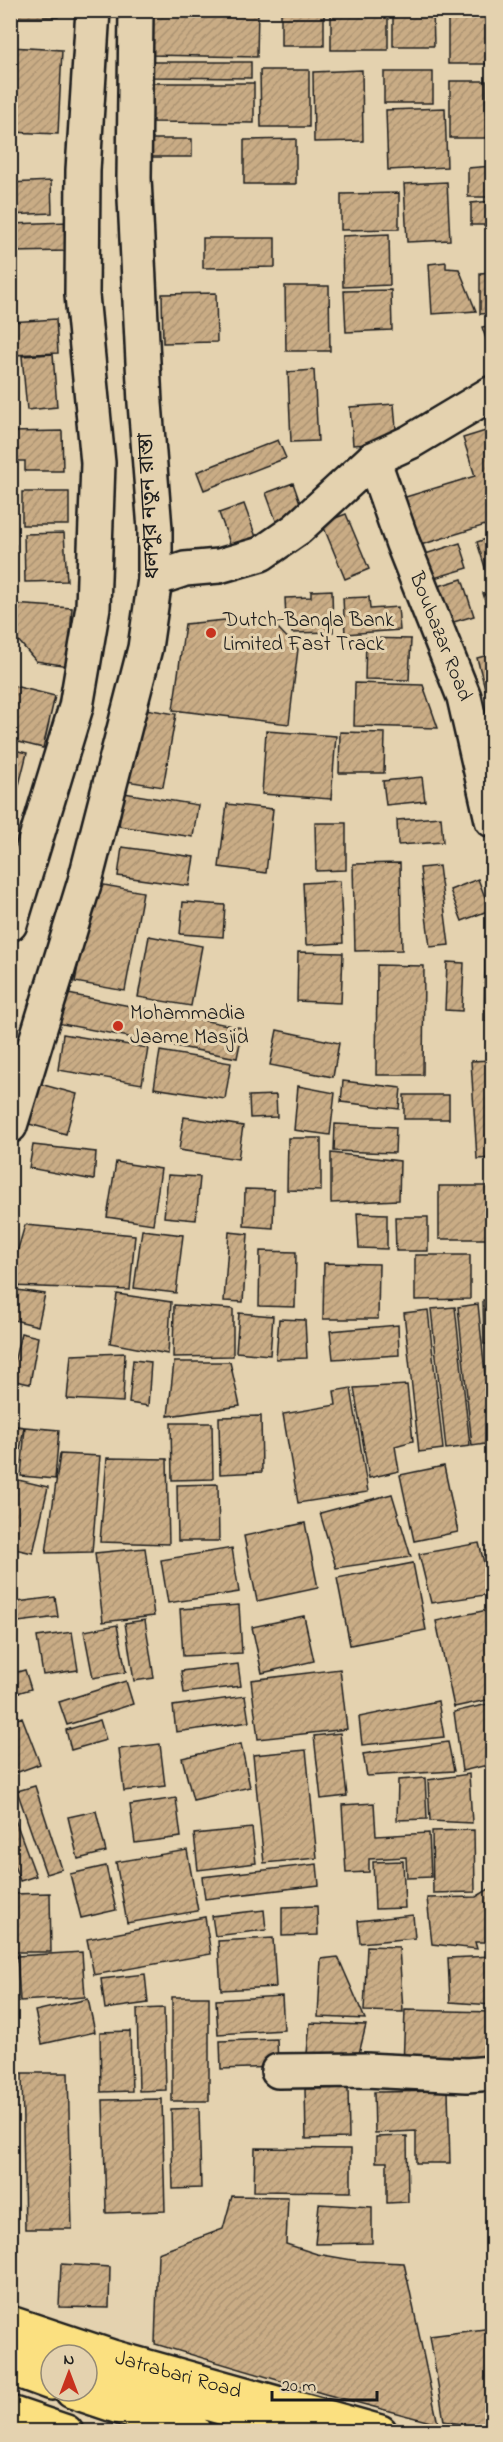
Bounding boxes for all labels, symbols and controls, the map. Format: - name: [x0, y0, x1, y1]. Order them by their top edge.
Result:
- street label: ধলপুর নতুন রাস্তা: [131, 432, 169, 580]
- street label: Boubazar Road: [400, 567, 479, 706]
- place label: Dutch-Bangla Bank Limited Fast Track: [222, 606, 395, 660]
- marker: Dutch-Bangla Bank Limited Fast Track: [204, 626, 218, 640]
- place label: Mohammadia Jaame Masjid: [130, 999, 249, 1053]
- marker: Mohammadia Jaame Masjid: [111, 1019, 125, 1033]
- north arrow: [39, 2343, 99, 2403]
- street label: Jatrabari Road: [111, 2343, 245, 2407]
- text: N: [64, 2348, 75, 2372]
- scale bar: [272, 2364, 377, 2402]
- text: 20 m: [281, 2374, 316, 2400]

